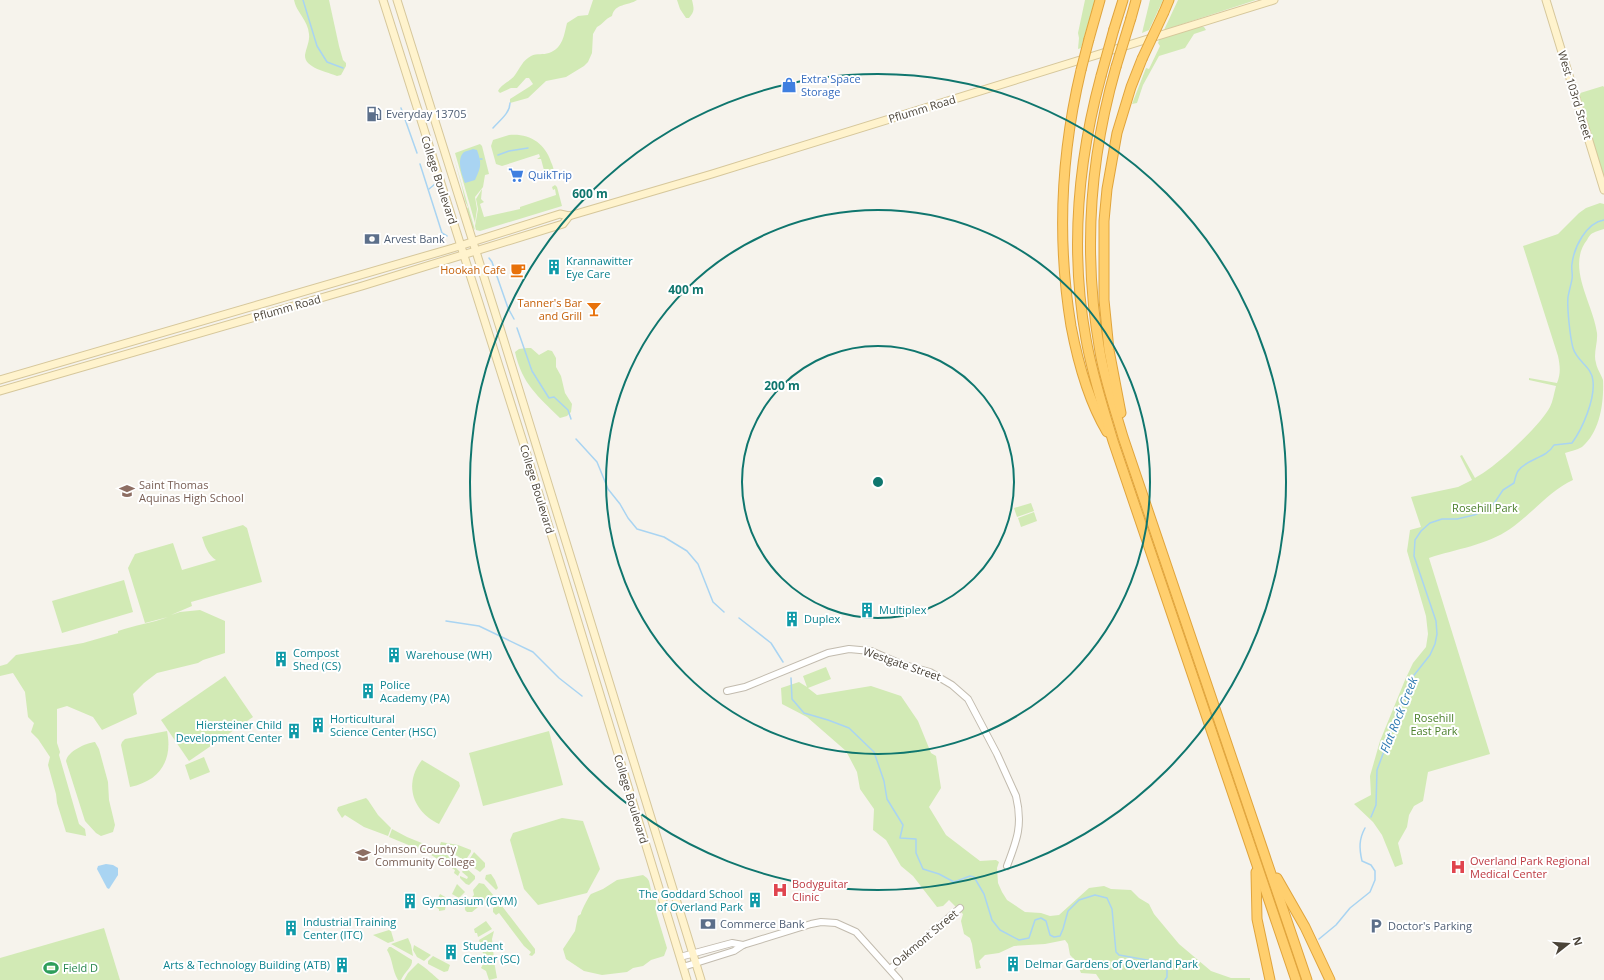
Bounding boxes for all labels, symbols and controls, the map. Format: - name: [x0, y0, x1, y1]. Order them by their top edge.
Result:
- street label: West 103rd Street: [1555, 49, 1596, 141]
- place label: Extra Space Storage: [801, 71, 861, 99]
- shop icon: Extra Space Storage: [780, 76, 798, 94]
- street label: Pflumm Road: [887, 91, 957, 126]
- fuel station icon: Everyday 13705: [365, 105, 383, 123]
- place label: Everyday 13705: [386, 106, 466, 121]
- street label: College Boulevard: [418, 134, 461, 226]
- supermarket icon: QuikTrip: [507, 166, 525, 184]
- place label: QuikTrip: [528, 167, 572, 182]
- text: 600 m: [572, 185, 608, 202]
- bank icon: Arvest Bank: [363, 230, 381, 248]
- place label: Arvest Bank: [384, 231, 445, 246]
- place label: Krannawitter Eye Care: [566, 253, 633, 281]
- building icon: Krannawitter Eye Care: [545, 258, 563, 276]
- cafe icon: Hookah Cafe: [509, 261, 527, 279]
- place label: Hookah Cafe: [440, 262, 506, 277]
- text: 400 m: [668, 281, 704, 298]
- street label: Pflumm Road: [251, 291, 322, 324]
- place label: Tanner's Bar and Grill: [517, 295, 583, 323]
- bar icon: Tanner's Bar and Grill: [585, 300, 603, 318]
- text: 200 m: [764, 377, 800, 394]
- street label: College Boulevard: [517, 442, 558, 535]
- centre of rings: [871, 475, 885, 489]
- place label: Saint Thomas Aquinas High School: [139, 477, 244, 505]
- school or university icon: Saint Thomas Aquinas High School: [118, 482, 136, 500]
- park label: Rosehill Park: [1452, 500, 1518, 515]
- building icon: Multiplex: [858, 601, 876, 619]
- place label: Multiplex: [879, 602, 927, 617]
- building icon: Duplex: [783, 610, 801, 628]
- place label: Duplex: [804, 611, 840, 626]
- street label: Westgate Street: [861, 643, 943, 684]
- place label: Compost Shed (CS): [293, 645, 341, 673]
- building icon: Warehouse (WH): [385, 646, 403, 664]
- place label: Warehouse (WH): [406, 647, 492, 662]
- building icon: Compost Shed (CS): [272, 650, 290, 668]
- water label: Flat Rock Creek: [1376, 673, 1422, 755]
- place label: Police Academy (PA): [380, 677, 450, 705]
- building icon: Police Academy (PA): [359, 682, 377, 700]
- park label: Rosehill East Park: [1410, 710, 1458, 738]
- place label: Horticultural Science Center (HSC): [330, 711, 436, 739]
- building icon: Horticultural Science Center (HSC): [309, 716, 327, 734]
- place label: Hiersteiner Child Development Center: [176, 717, 282, 745]
- building icon: Hiersteiner Child Development Center: [285, 722, 303, 740]
- street label: College Boulevard: [611, 752, 652, 845]
- place label: Johnson County Community College: [374, 841, 475, 869]
- school or university icon: Johnson County Community College: [354, 846, 372, 864]
- place label: Overland Park Regional Medical Center: [1470, 853, 1590, 881]
- hospital icon: Overland Park Regional Medical Center: [1449, 858, 1467, 876]
- place label: Bodyguitar Clinic: [792, 876, 848, 904]
- hospital icon: Bodyguitar Clinic: [771, 881, 789, 899]
- place label: The Goddard School of Overland Park: [639, 886, 743, 914]
- building icon: The Goddard School of Overland Park: [746, 891, 764, 909]
- building icon: Gymnasium (GYM): [401, 892, 419, 910]
- place label: Gymnasium (GYM): [422, 893, 517, 908]
- street label: Oakmont Street: [889, 906, 961, 970]
- place label: Industrial Training Center (ITC): [303, 914, 396, 942]
- bank icon: Commerce Bank: [699, 915, 717, 933]
- place label: Commerce Bank: [720, 916, 805, 931]
- parking icon: Doctor's Parking: [1367, 917, 1385, 935]
- place label: Doctor's Parking: [1388, 918, 1472, 933]
- building icon: Industrial Training Center (ITC): [282, 919, 300, 937]
- north arrow: [1548, 924, 1588, 964]
- text: N: [1570, 934, 1587, 947]
- place label: Student Center (SC): [463, 938, 520, 966]
- building icon: Student Center (SC): [442, 943, 460, 961]
- building icon: Delmar Gardens of Overland Park: [1004, 955, 1022, 973]
- building icon: Arts & Technology Building (ATB): [333, 956, 351, 974]
- place label: Delmar Gardens of Overland Park: [1025, 956, 1198, 971]
- place label: Arts & Technology Building (ATB): [163, 957, 330, 972]
- sports icon: Field D: [42, 959, 60, 977]
- place label: Field D: [63, 960, 98, 975]

